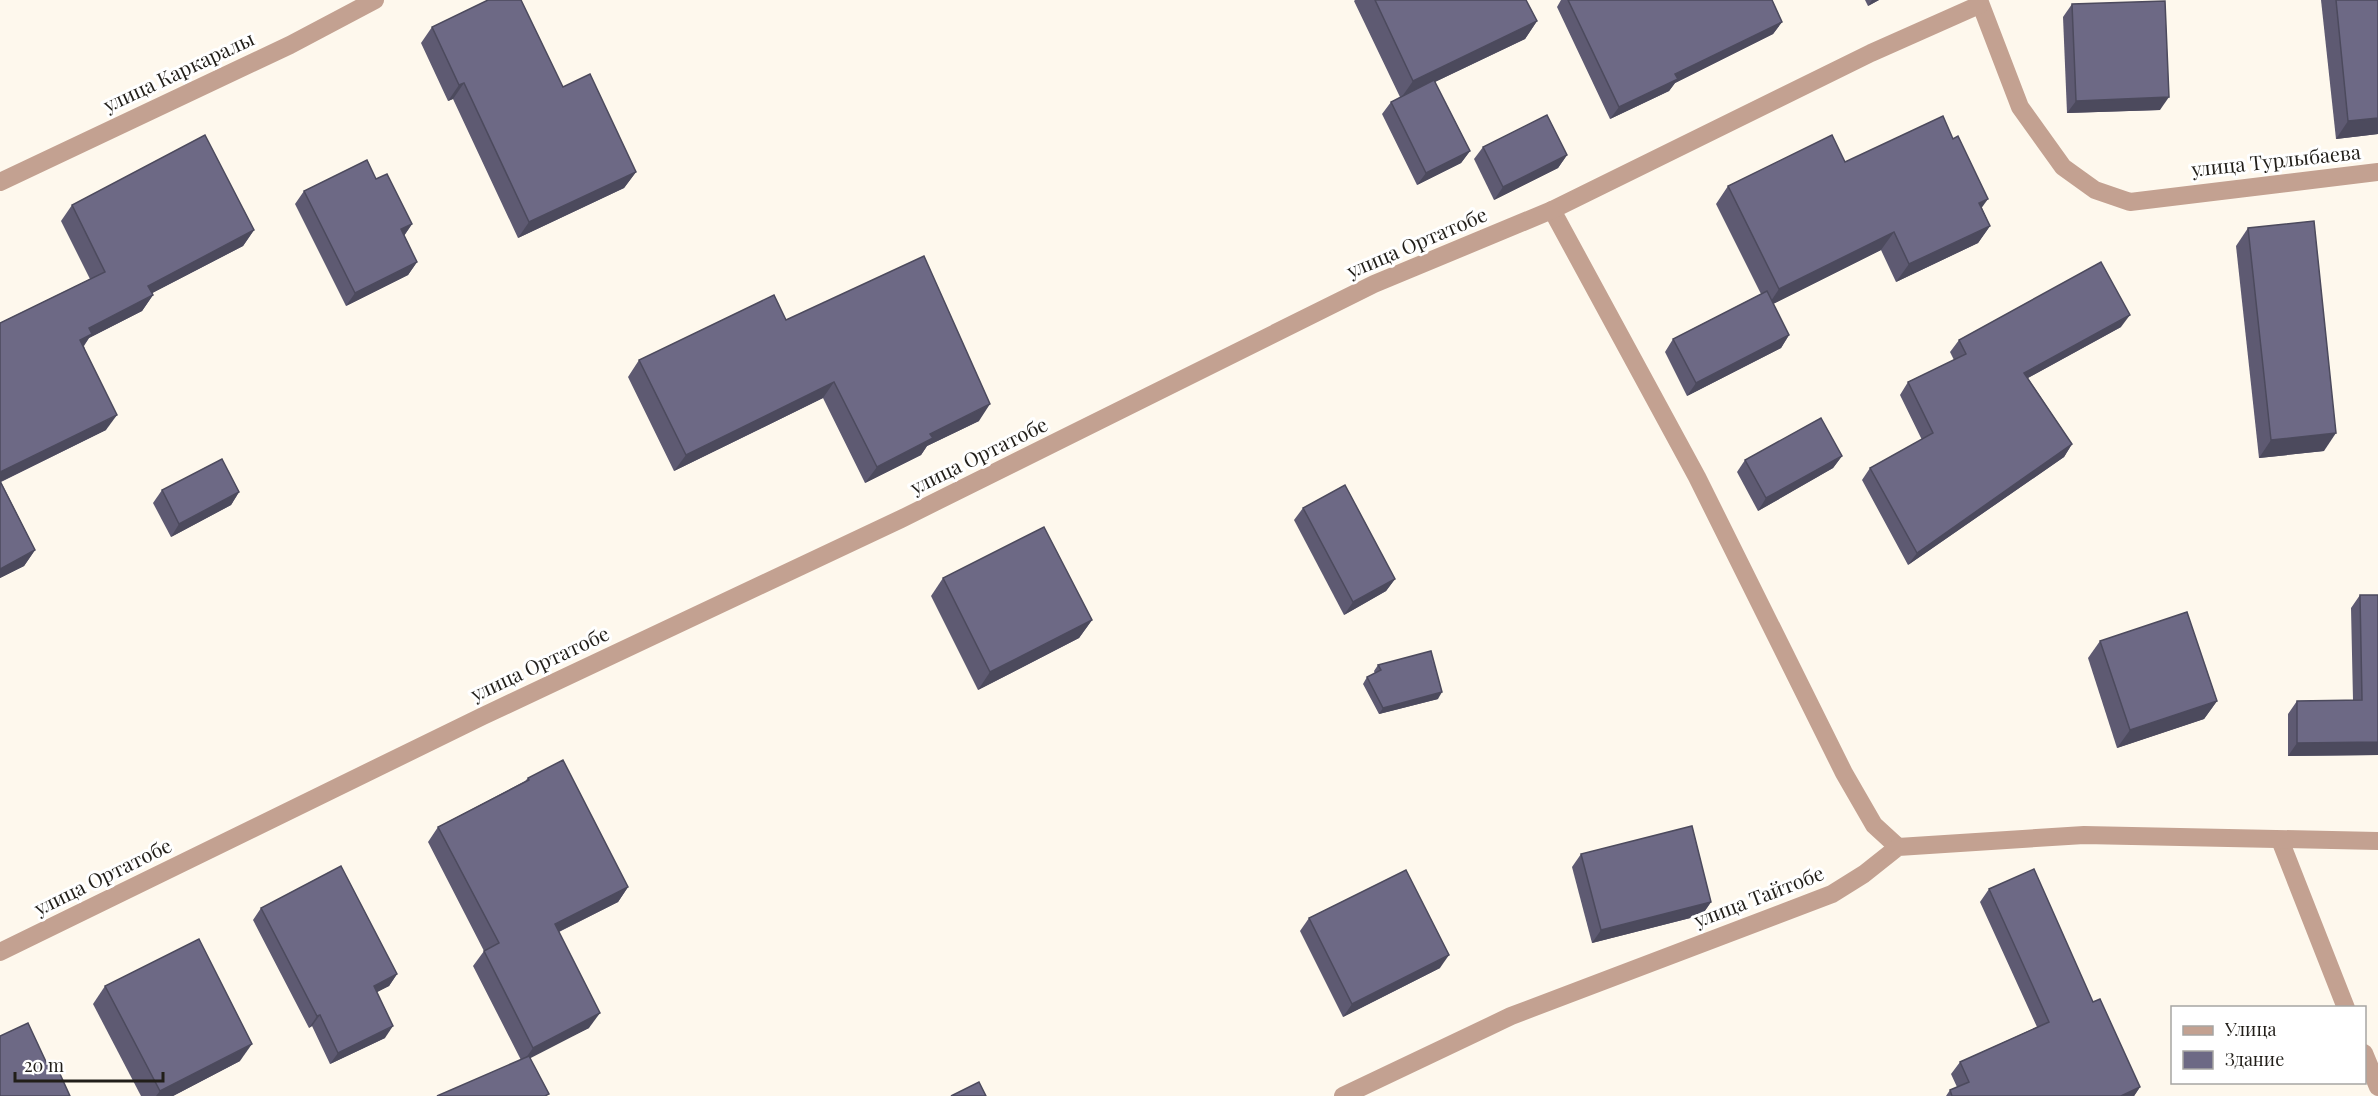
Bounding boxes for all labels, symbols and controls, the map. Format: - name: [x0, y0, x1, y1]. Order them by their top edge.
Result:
- street label: улица Каркаралы: [98, 24, 258, 118]
- street label: улица Турлыбаева: [2189, 137, 2362, 182]
- street label: улица Ортатобе: [1341, 200, 1491, 284]
- street label: улица Ортатобе: [904, 410, 1052, 500]
- street label: улица Ортатобе: [465, 619, 613, 707]
- street label: улица Ортатобе: [28, 831, 176, 921]
- street label: улица Тайтобе: [1689, 858, 1827, 933]
- legend: [2171, 1006, 2366, 1084]
- text: Улица: [2224, 1017, 2276, 1041]
- scale bar: [15, 1045, 164, 1083]
- text: Здание: [2225, 1047, 2284, 1071]
- text: 20 m: [24, 1053, 64, 1077]

